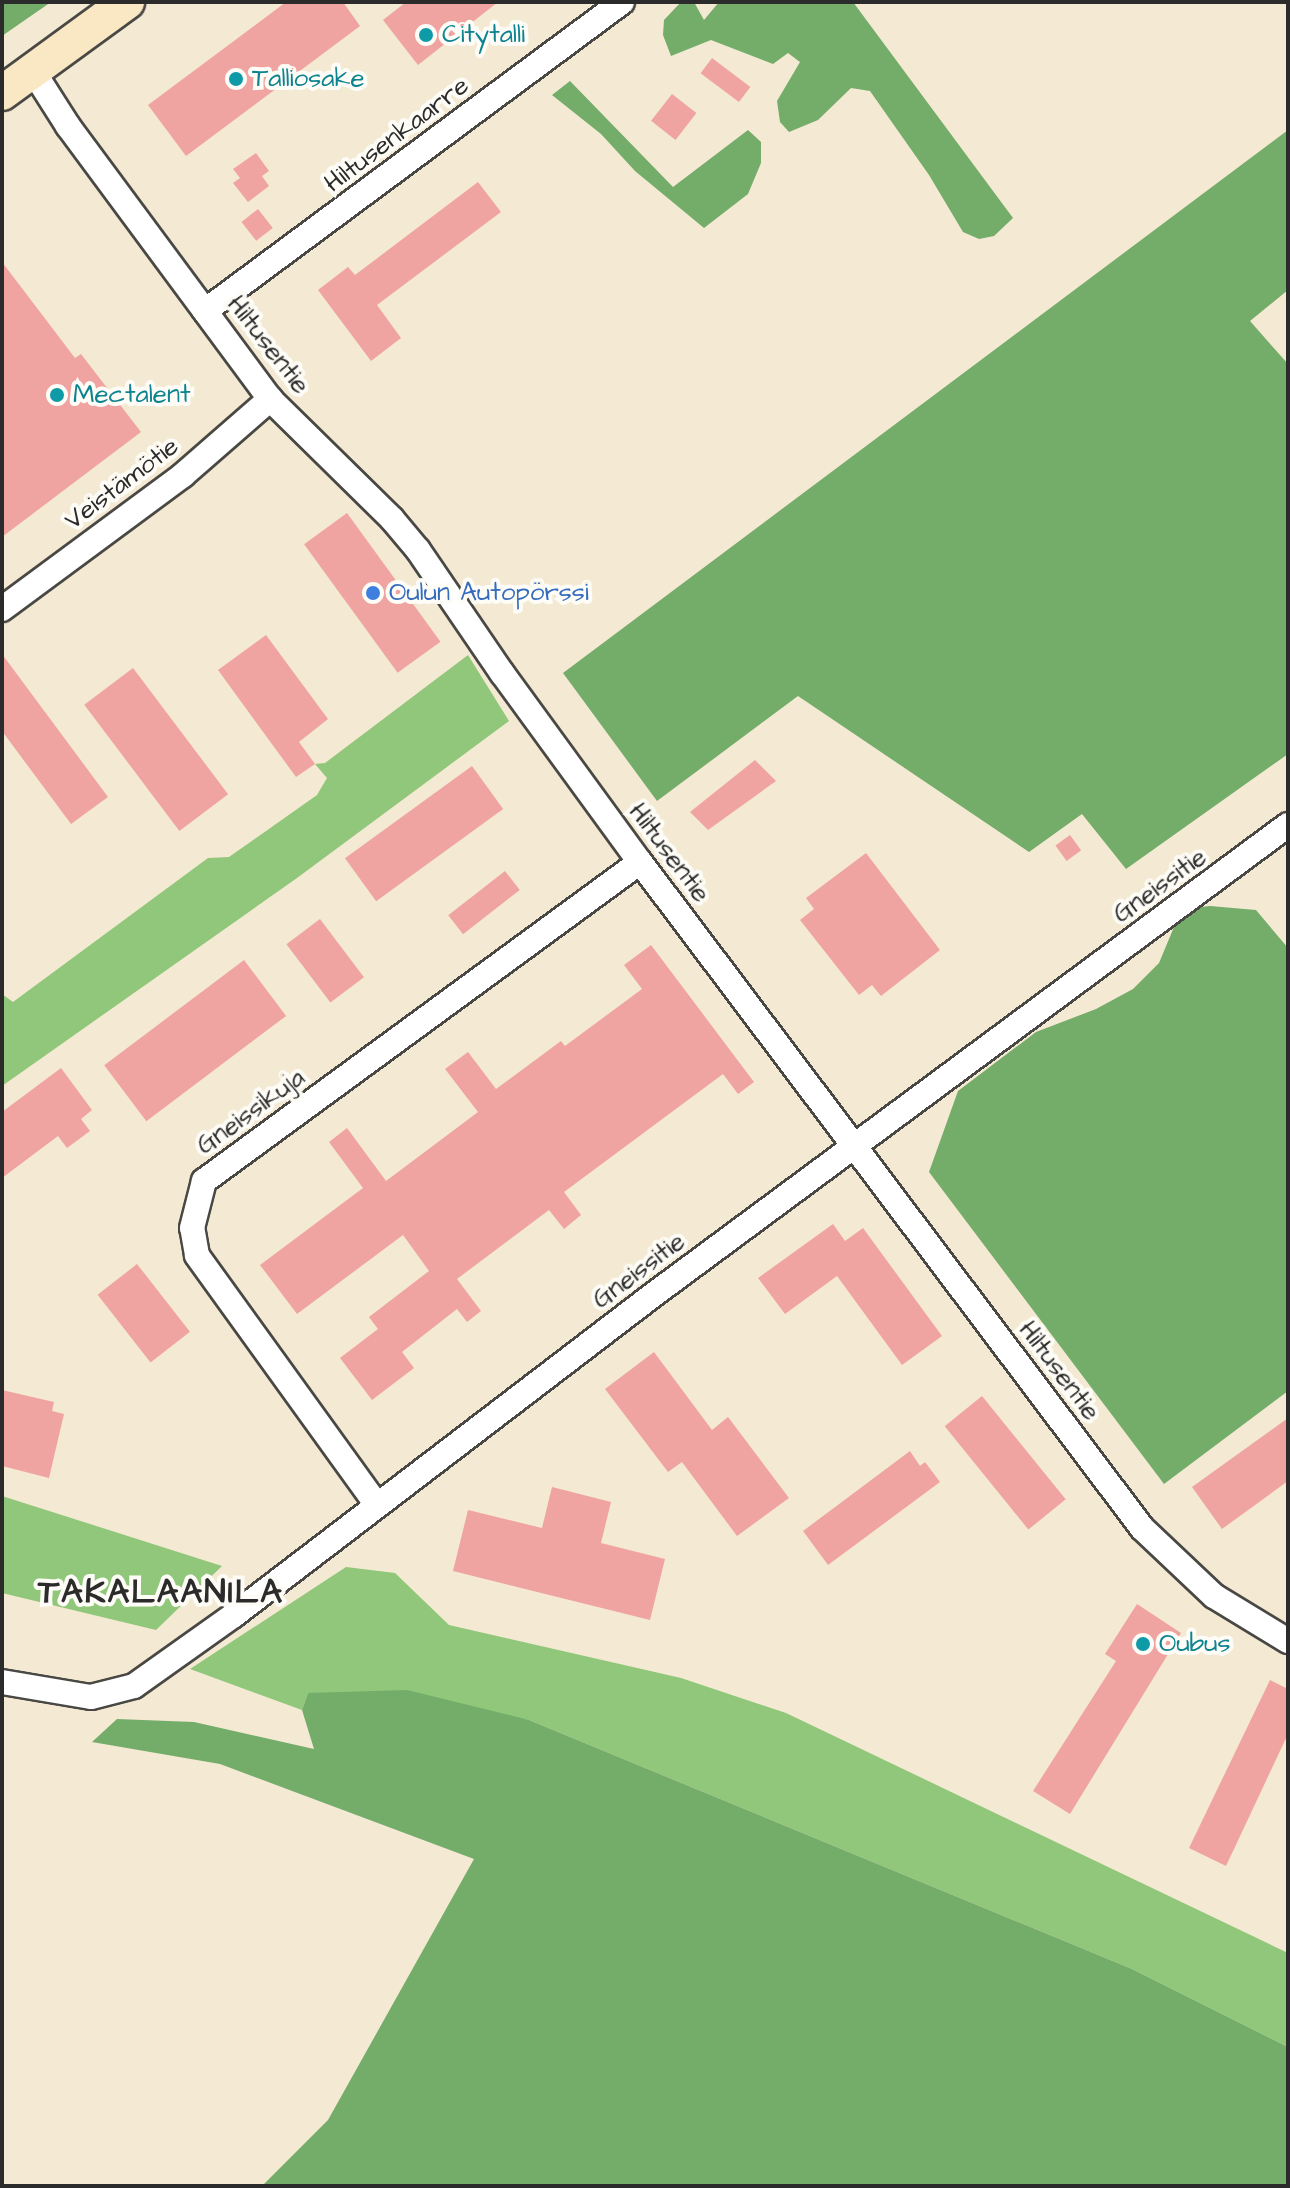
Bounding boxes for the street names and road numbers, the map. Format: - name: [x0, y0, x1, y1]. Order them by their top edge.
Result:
- street label: Hiltusenkaarre: [319, 71, 475, 199]
- street label: Hiltusentie: [220, 290, 316, 400]
- street label: Veistämötie: [59, 431, 185, 537]
- street label: Hiltusentie: [622, 797, 716, 909]
- street label: Gneissitie: [1107, 842, 1213, 930]
- street label: Gneissikuja: [191, 1062, 311, 1162]
- street label: Gneissitie: [587, 1226, 691, 1316]
- street label: Hiltusentie: [1012, 1315, 1106, 1427]

